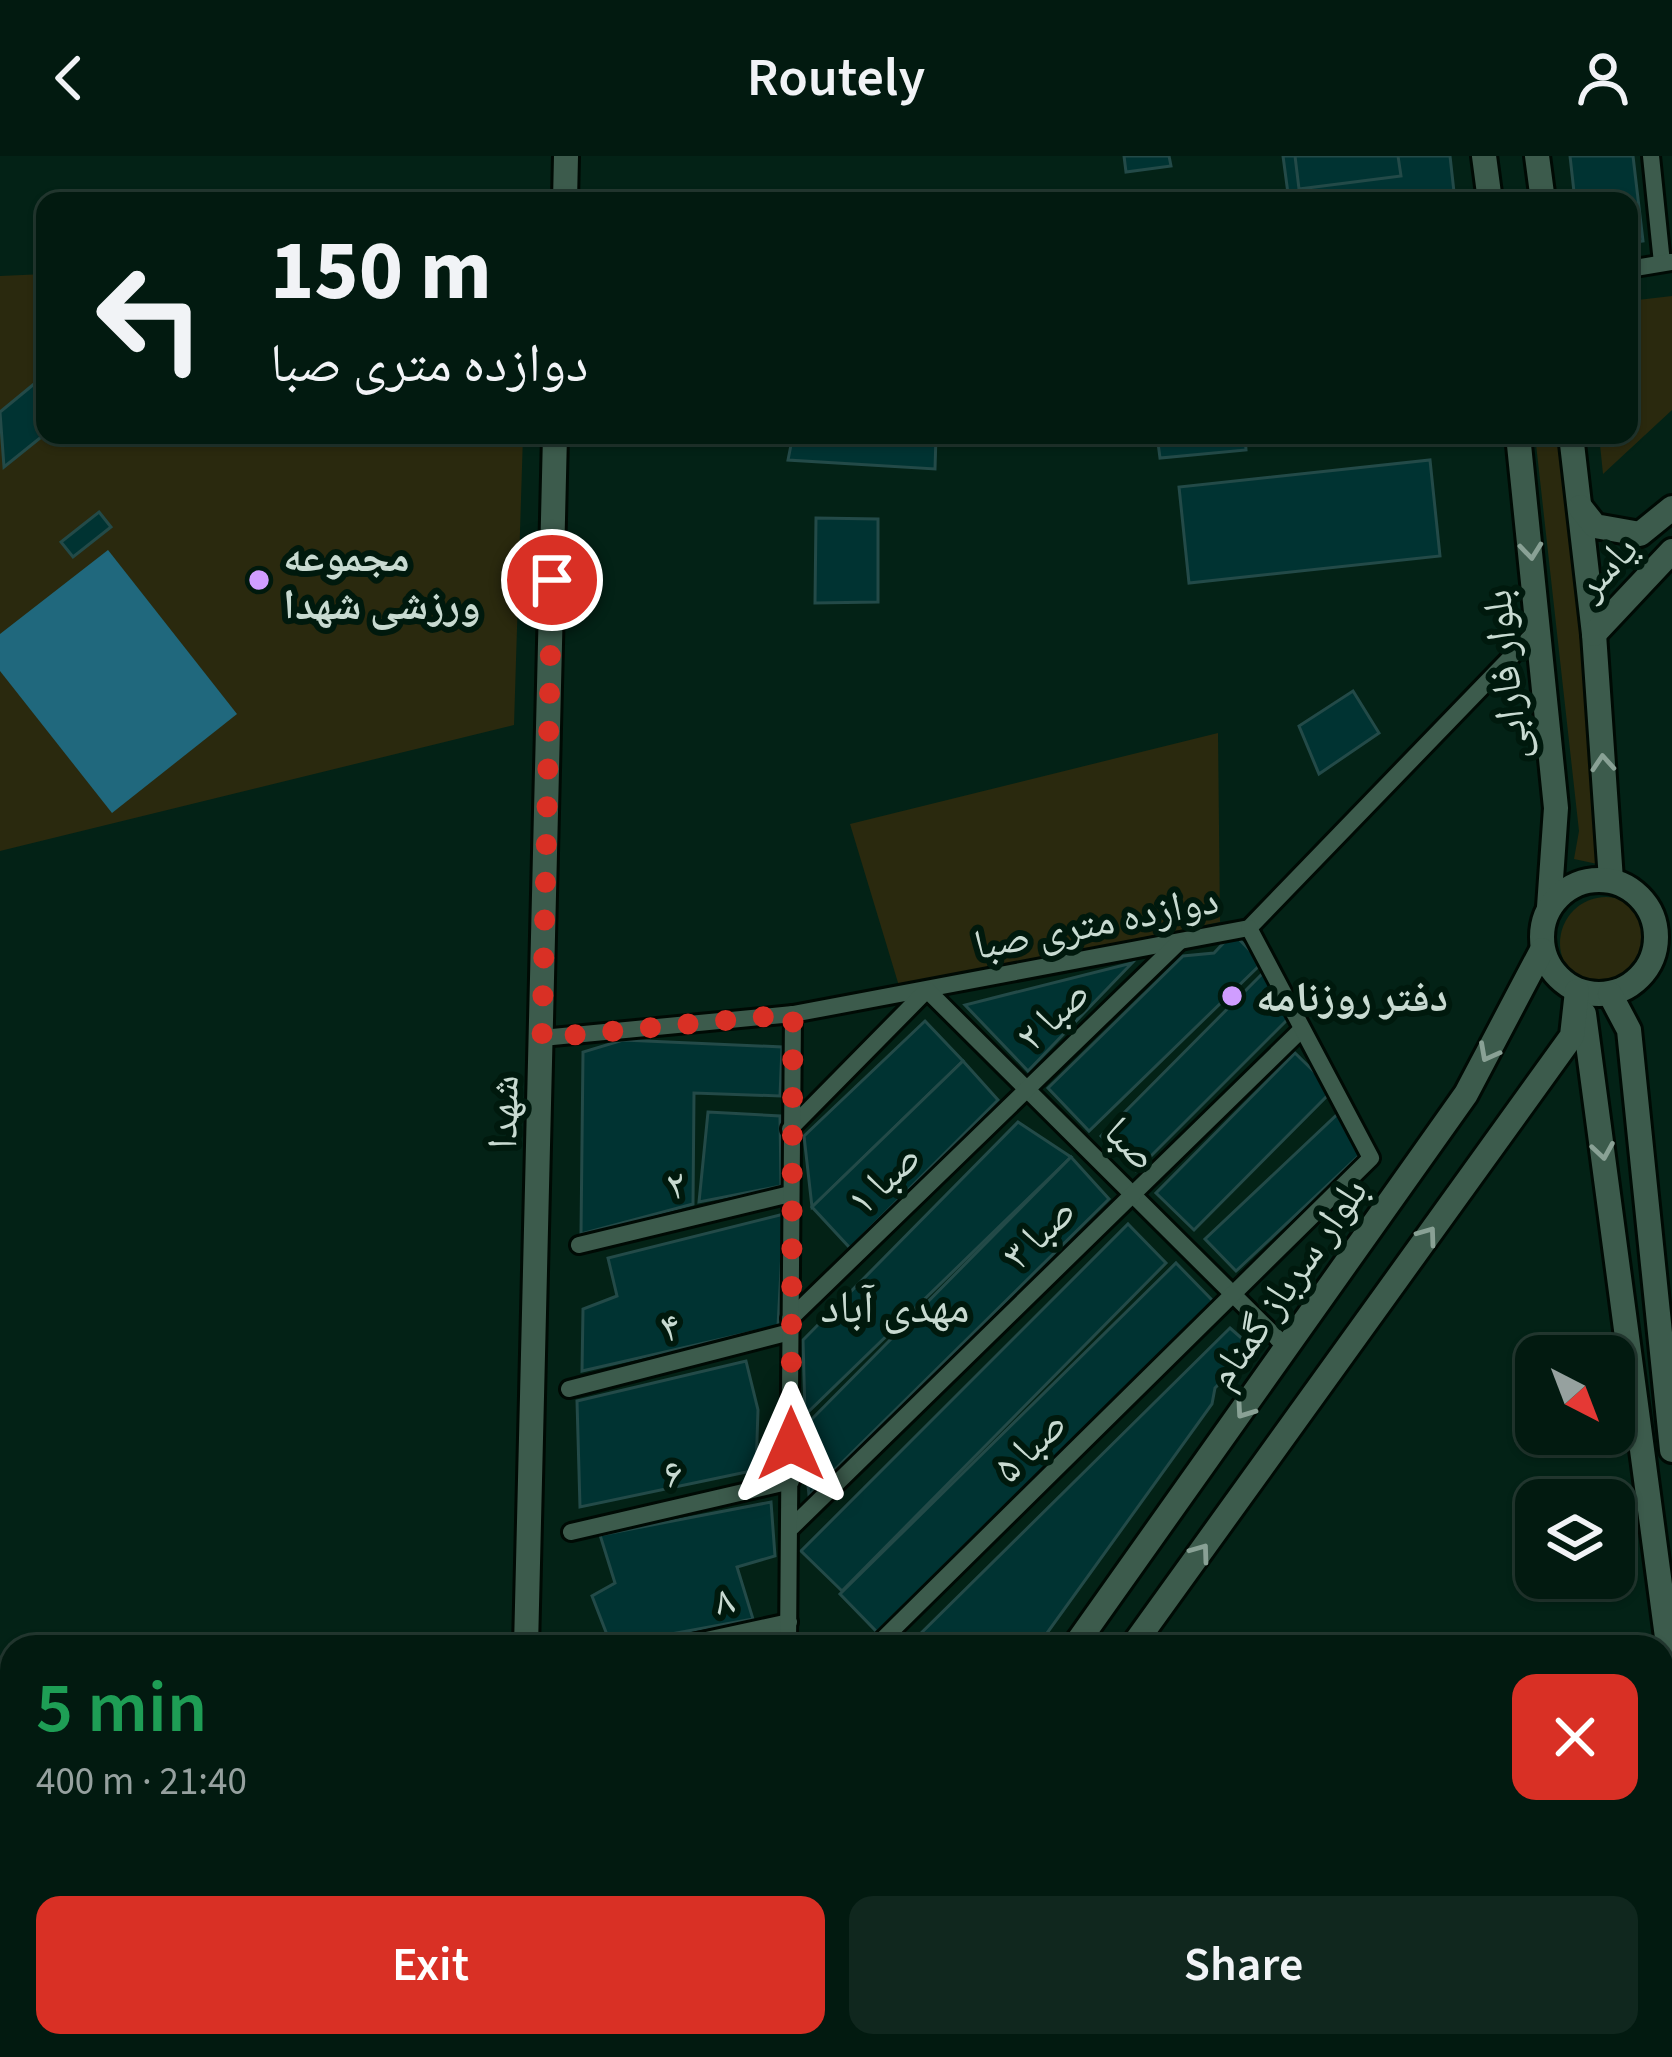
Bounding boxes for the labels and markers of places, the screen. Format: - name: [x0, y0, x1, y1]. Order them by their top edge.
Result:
- place label: مجموعه ورزشی شهدا: [283, 528, 481, 636]
- pin: [501, 529, 603, 631]
- marker: مجموعه ورزشی شهدا: [246, 567, 272, 593]
- place label: دفتر روزنامه: [1256, 968, 1448, 1028]
- marker: دفتر روزنامه: [1219, 983, 1245, 1009]

